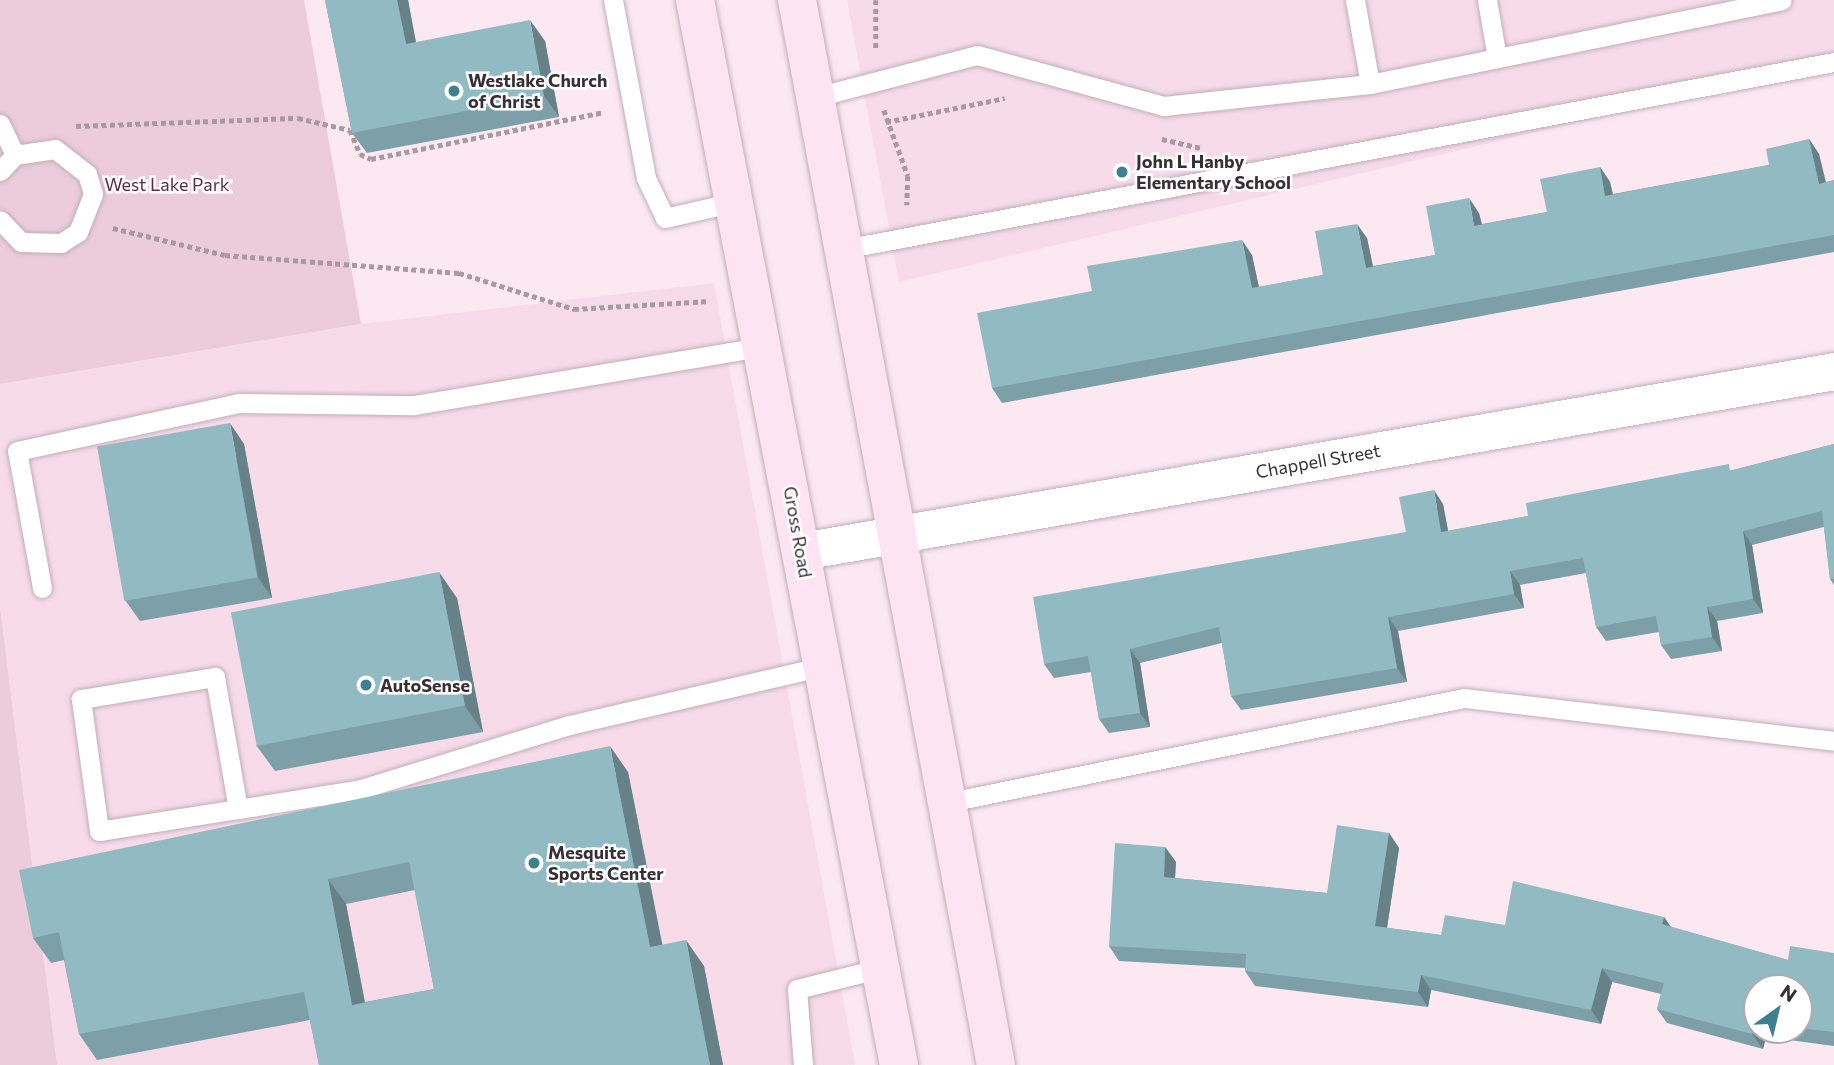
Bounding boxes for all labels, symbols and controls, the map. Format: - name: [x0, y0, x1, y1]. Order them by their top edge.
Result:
- place label: Westlake Church of Christ: [468, 70, 607, 112]
- marker: Westlake Church of Christ: [446, 83, 462, 99]
- place label: John L Hanby Elementary School: [1136, 151, 1291, 194]
- marker: John L Hanby Elementary School: [1114, 164, 1130, 180]
- park label: West Lake Park: [104, 173, 230, 195]
- street label: Chappell Street: [1254, 439, 1382, 483]
- street label: Gross Road: [779, 485, 817, 579]
- place label: AutoSense: [380, 674, 470, 696]
- marker: AutoSense: [358, 677, 374, 693]
- place label: Mesquite Sports Center: [548, 842, 664, 884]
- marker: Mesquite Sports Center: [526, 855, 542, 871]
- north arrow: [1743, 974, 1813, 1044]
- text: N: [1777, 979, 1801, 1006]

